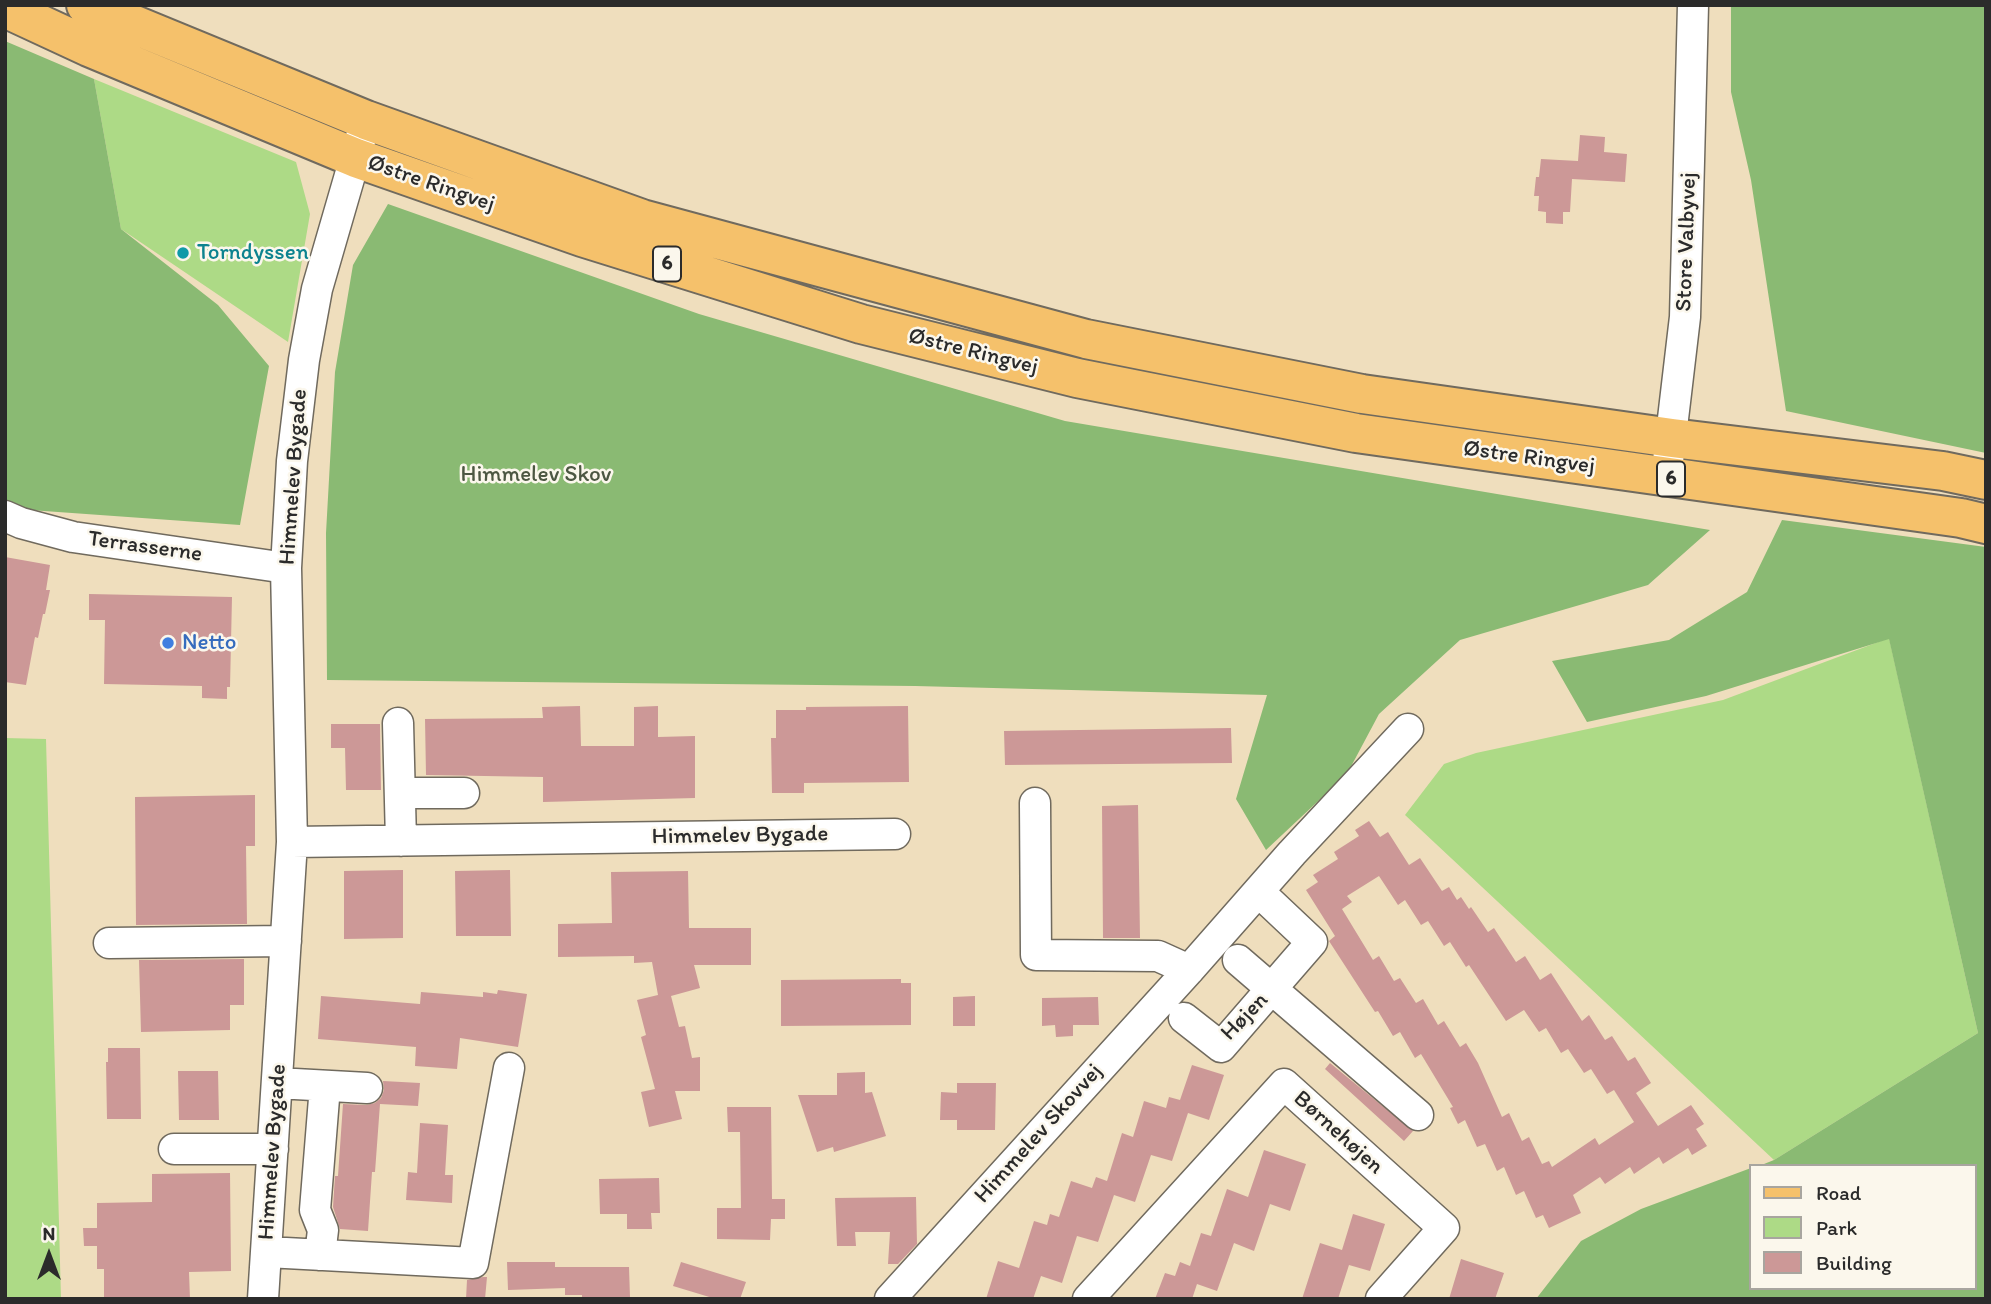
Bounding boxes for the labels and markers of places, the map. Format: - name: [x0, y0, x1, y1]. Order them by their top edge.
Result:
- place label: Torndyssen: [197, 239, 309, 267]
- marker: Torndyssen: [175, 245, 191, 261]
- place label: Netto: [182, 629, 237, 657]
- marker: Netto: [160, 635, 176, 651]

